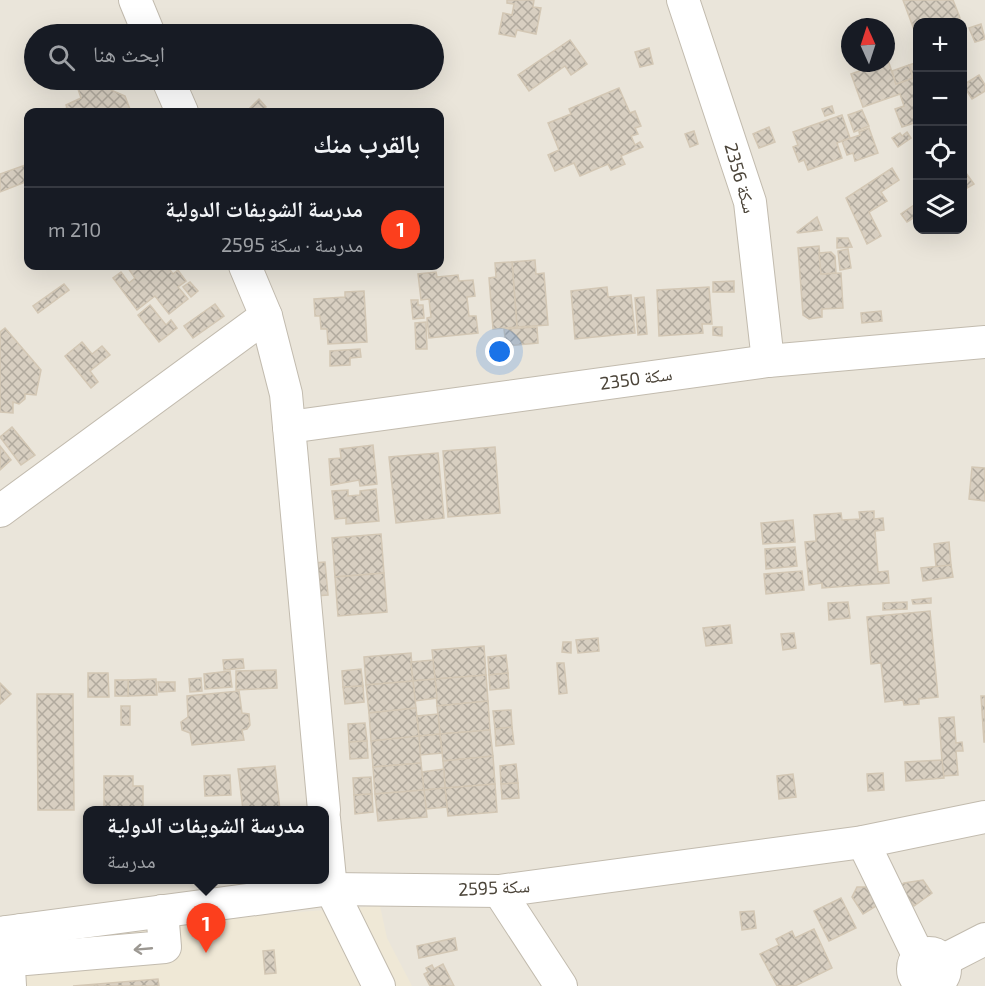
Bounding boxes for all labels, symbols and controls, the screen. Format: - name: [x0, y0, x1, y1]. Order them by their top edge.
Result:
- north arrow: [841, 18, 895, 72]
- map controls: [913, 18, 967, 234]
- button: +: [913, 18, 967, 72]
- search box: [24, 24, 444, 90]
- text: ابحث هنا: [93, 40, 165, 66]
- icon: search: [45, 41, 78, 74]
- button: −: [913, 72, 967, 126]
- button: locate: [913, 126, 967, 180]
- text: بالقرب منك: [313, 127, 420, 158]
- street label: سكة 2356: [720, 140, 762, 216]
- button: layers: [913, 180, 967, 234]
- text: مدرسة الشويفات الدولية: [165, 195, 363, 221]
- text: 210 m: [48, 217, 101, 241]
- text: 1: [396, 217, 405, 241]
- text: مدرسة · سكة 2595: [221, 232, 363, 256]
- your location: [485, 337, 514, 366]
- street label: سكة 2350: [598, 362, 673, 394]
- popup: [83, 806, 329, 884]
- text: مدرسة الشويفات الدولية: [107, 811, 305, 837]
- text: مدرسة: [107, 848, 156, 872]
- street label: سكة 2595: [457, 874, 530, 900]
- pin: 1: [186, 904, 226, 953]
- one-way arrow: [133, 944, 153, 955]

